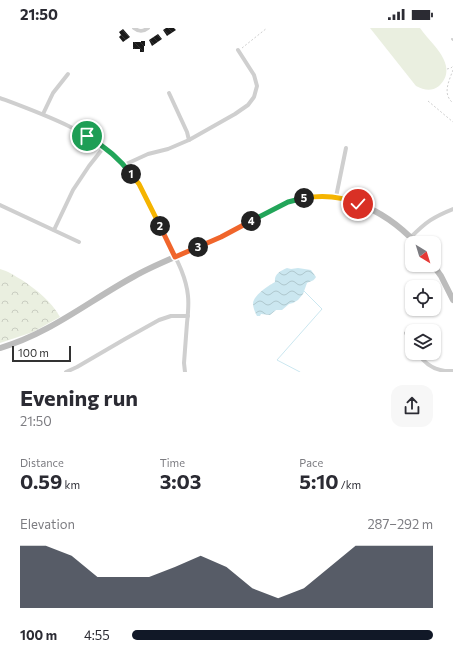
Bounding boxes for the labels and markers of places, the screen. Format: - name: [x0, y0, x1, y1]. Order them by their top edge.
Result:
- pin: [70, 119, 104, 153]
- pin: 1: [121, 164, 141, 184]
- pin: [341, 187, 375, 221]
- pin: 5: [294, 188, 314, 208]
- pin: 4: [241, 211, 261, 231]
- pin: 2: [150, 216, 170, 236]
- pin: 3: [188, 237, 208, 257]

